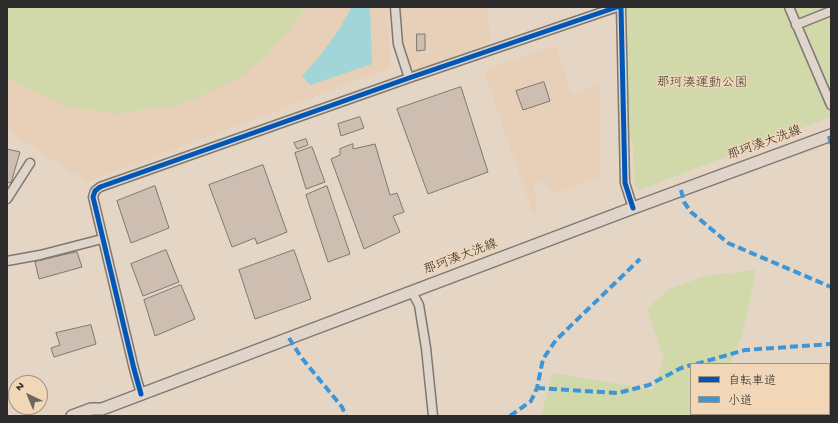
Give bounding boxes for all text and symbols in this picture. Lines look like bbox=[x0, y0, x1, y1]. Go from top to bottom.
park label: 那珂湊運動公園 bbox=[657, 76, 747, 92]
street label: 那珂湊大洗線 bbox=[726, 123, 804, 165]
street label: 那珂湊大洗線 bbox=[422, 237, 500, 279]
legend bbox=[690, 363, 830, 415]
north arrow bbox=[8, 375, 48, 415]
text: 自転車道 bbox=[728, 375, 776, 389]
text: N bbox=[14, 380, 27, 394]
text: 小道 bbox=[728, 395, 752, 409]

